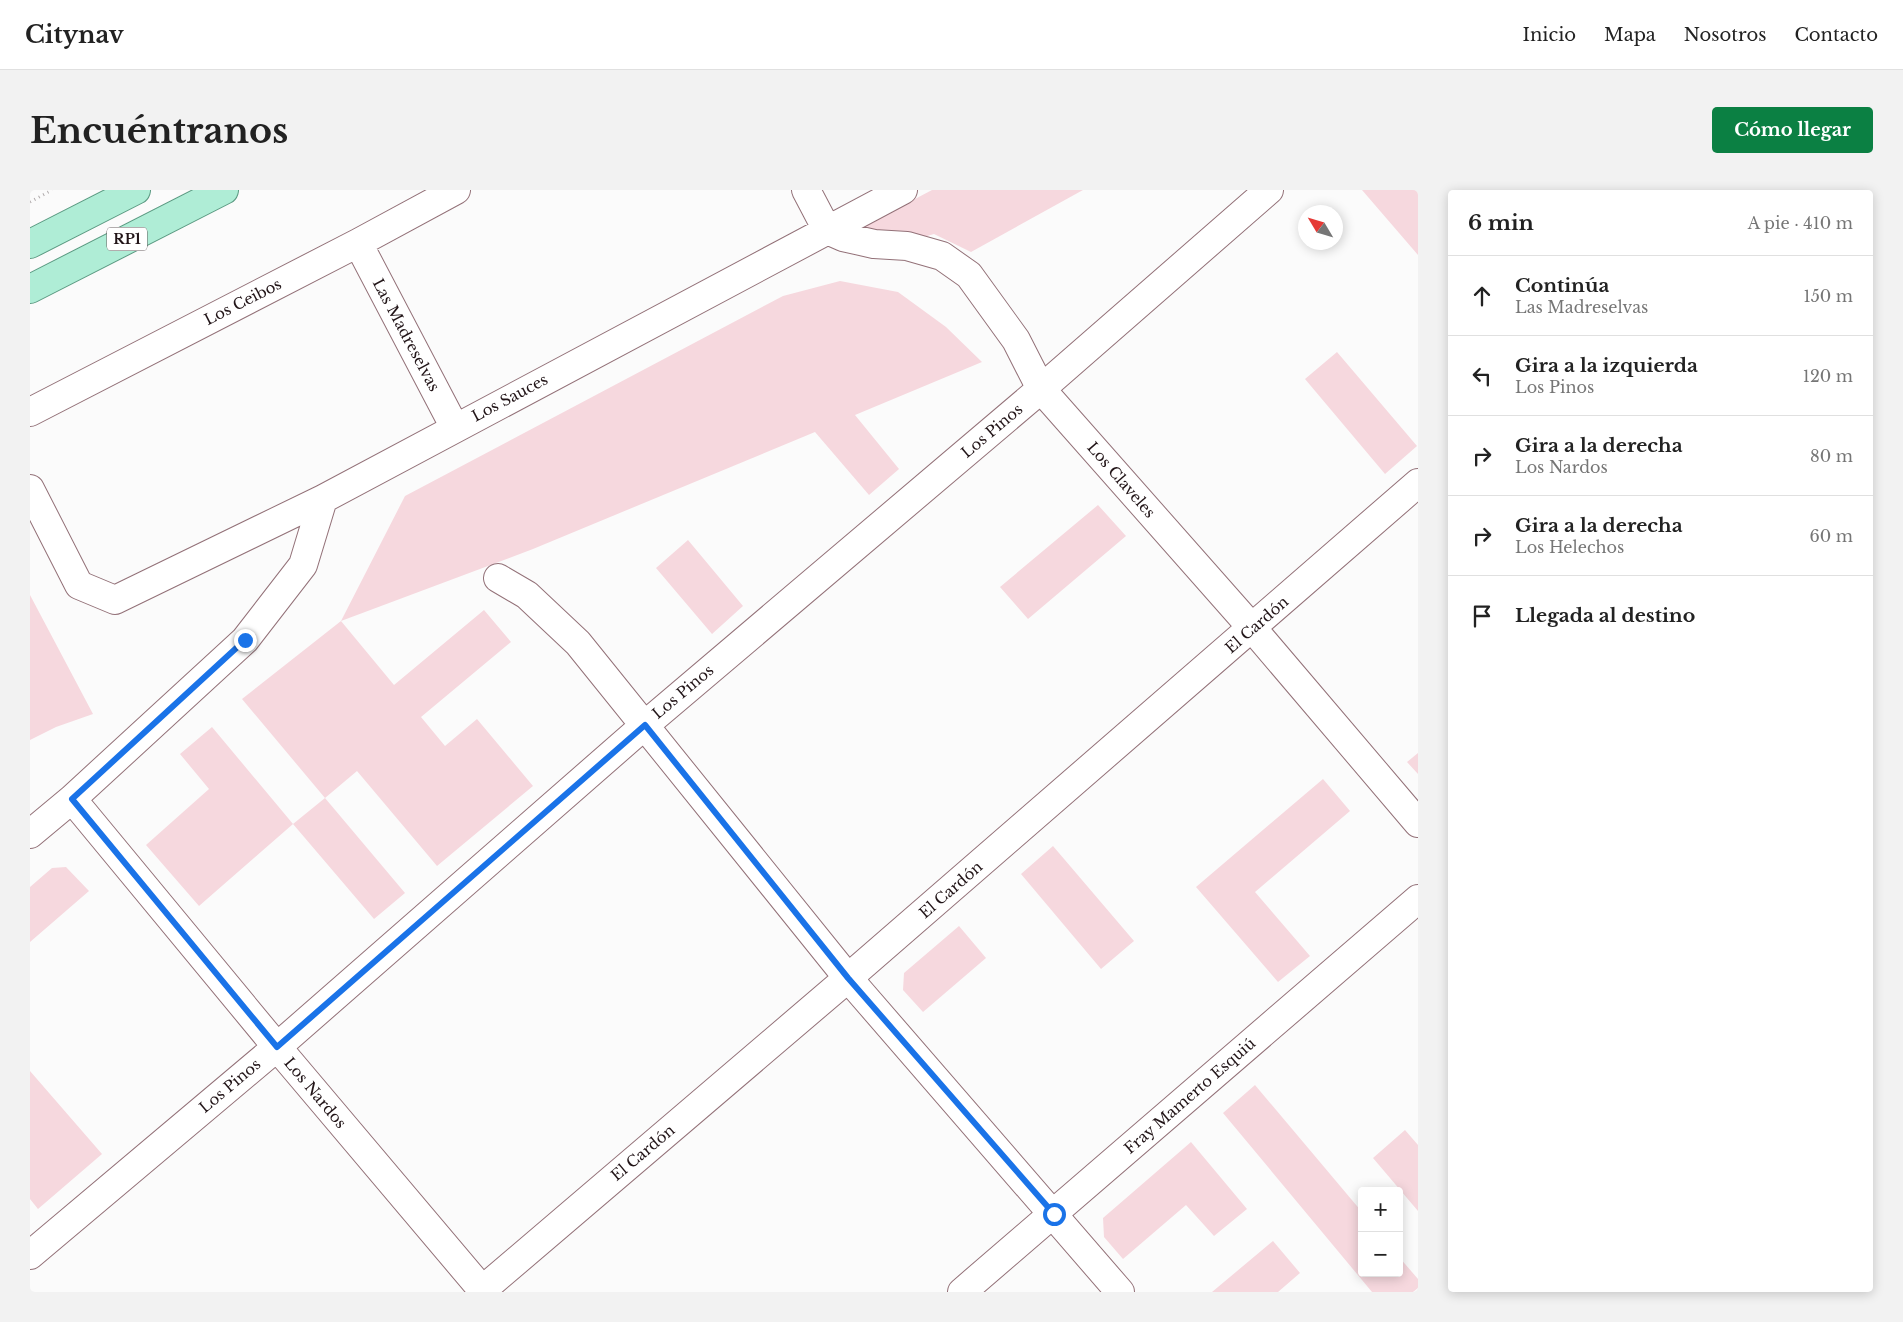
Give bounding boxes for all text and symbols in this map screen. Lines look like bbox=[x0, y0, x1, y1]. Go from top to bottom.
text: Citynav bbox=[25, 20, 124, 49]
text: Inicio bbox=[1522, 24, 1576, 46]
text: Mapa bbox=[1604, 24, 1656, 46]
text: Nosotros bbox=[1684, 24, 1766, 46]
text: Contacto bbox=[1794, 24, 1878, 46]
button: Cómo llegar bbox=[1712, 107, 1873, 153]
text: Encuéntranos bbox=[30, 109, 288, 152]
north arrow bbox=[1298, 205, 1343, 250]
text: 6 min bbox=[1468, 210, 1534, 236]
text: A pie · 410 m bbox=[1748, 213, 1853, 233]
road number: RP1 bbox=[107, 228, 147, 251]
street label: Los Ceibos bbox=[201, 274, 285, 329]
text: Continúa bbox=[1515, 274, 1609, 297]
street label: Las Madreselvas bbox=[369, 275, 444, 395]
icon: ahead bbox=[1468, 282, 1496, 310]
text: 150 m bbox=[1804, 286, 1853, 306]
text: Las Madreselvas bbox=[1515, 297, 1648, 317]
text: Gira a la izquierda bbox=[1515, 354, 1698, 377]
icon: left bbox=[1468, 362, 1496, 390]
text: 120 m bbox=[1803, 366, 1853, 386]
street label: Los Sauces bbox=[469, 370, 551, 426]
text: Los Pinos bbox=[1515, 377, 1594, 397]
street label: Los Pinos bbox=[957, 399, 1026, 462]
text: Gira a la derecha bbox=[1515, 434, 1683, 457]
street label: Los Claveles bbox=[1083, 438, 1160, 522]
icon: right bbox=[1468, 442, 1496, 470]
text: 80 m bbox=[1810, 446, 1853, 466]
text: Los Nardos bbox=[1515, 457, 1608, 477]
text: Gira a la derecha bbox=[1515, 514, 1683, 537]
icon: right bbox=[1468, 522, 1496, 550]
text: 60 m bbox=[1810, 526, 1853, 546]
text: Los Helechos bbox=[1515, 537, 1624, 557]
street label: El Cardón bbox=[1221, 592, 1292, 657]
icon: arrive bbox=[1468, 602, 1496, 630]
text: Llegada al destino bbox=[1515, 604, 1695, 627]
route end bbox=[234, 629, 257, 652]
street label: Los Pinos bbox=[648, 660, 717, 723]
street label: El Cardón bbox=[915, 857, 986, 922]
street label: Fray Mamerto Esquiú bbox=[1120, 1034, 1259, 1158]
street label: Los Nardos bbox=[280, 1053, 351, 1132]
street label: Los Pinos bbox=[195, 1054, 264, 1117]
street label: El Cardón bbox=[607, 1120, 679, 1185]
map controls bbox=[1358, 1187, 1403, 1277]
button: + bbox=[1358, 1187, 1403, 1232]
route start bbox=[1043, 1203, 1066, 1226]
button: − bbox=[1358, 1232, 1403, 1277]

